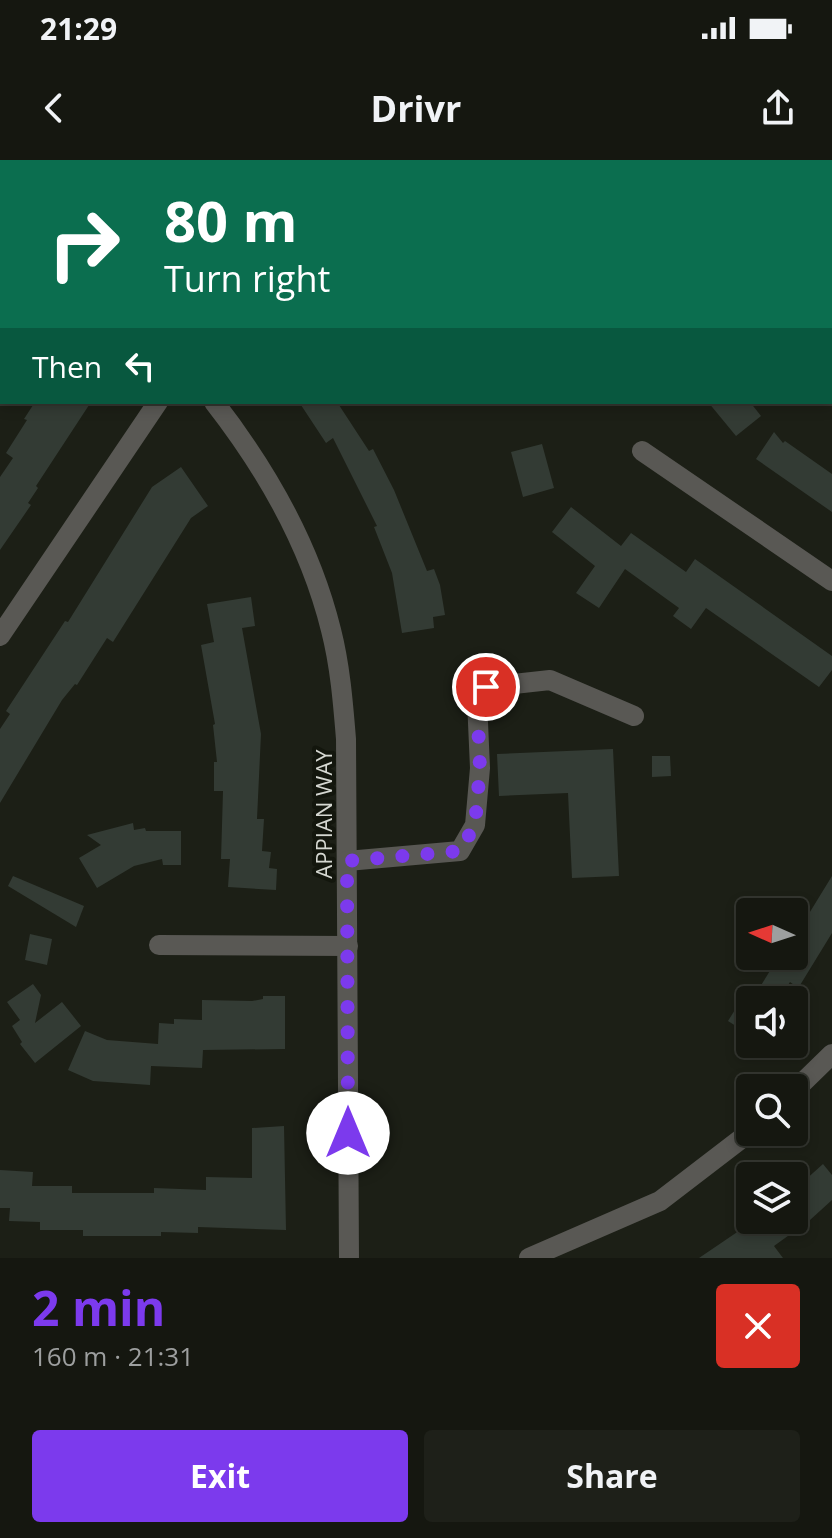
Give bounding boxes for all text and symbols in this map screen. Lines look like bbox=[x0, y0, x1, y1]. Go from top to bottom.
text: 21:29 bbox=[40, 8, 117, 49]
text: Drivr bbox=[371, 84, 461, 133]
icon: back bbox=[32, 86, 76, 130]
icon: share bbox=[756, 86, 800, 130]
text: 80 m bbox=[164, 182, 298, 258]
icon: right bbox=[32, 192, 136, 296]
text: Turn right bbox=[164, 254, 330, 303]
icon: left bbox=[118, 344, 162, 388]
text: Then bbox=[32, 346, 102, 387]
pin bbox=[452, 653, 520, 721]
icon: arrive bbox=[464, 665, 508, 709]
street label: APPIAN WAY bbox=[308, 749, 338, 879]
north arrow bbox=[736, 898, 808, 970]
map controls bbox=[736, 898, 808, 1234]
button: sound bbox=[736, 986, 808, 1058]
button: search bbox=[736, 1074, 808, 1146]
position arrow bbox=[306, 1091, 390, 1175]
button: layers bbox=[736, 1162, 808, 1234]
text: 2 min bbox=[32, 1275, 165, 1340]
button: close bbox=[716, 1284, 800, 1368]
text: 160 m · 21:31 bbox=[32, 1338, 194, 1374]
button: Exit bbox=[32, 1430, 408, 1522]
button: Share bbox=[424, 1430, 800, 1522]

